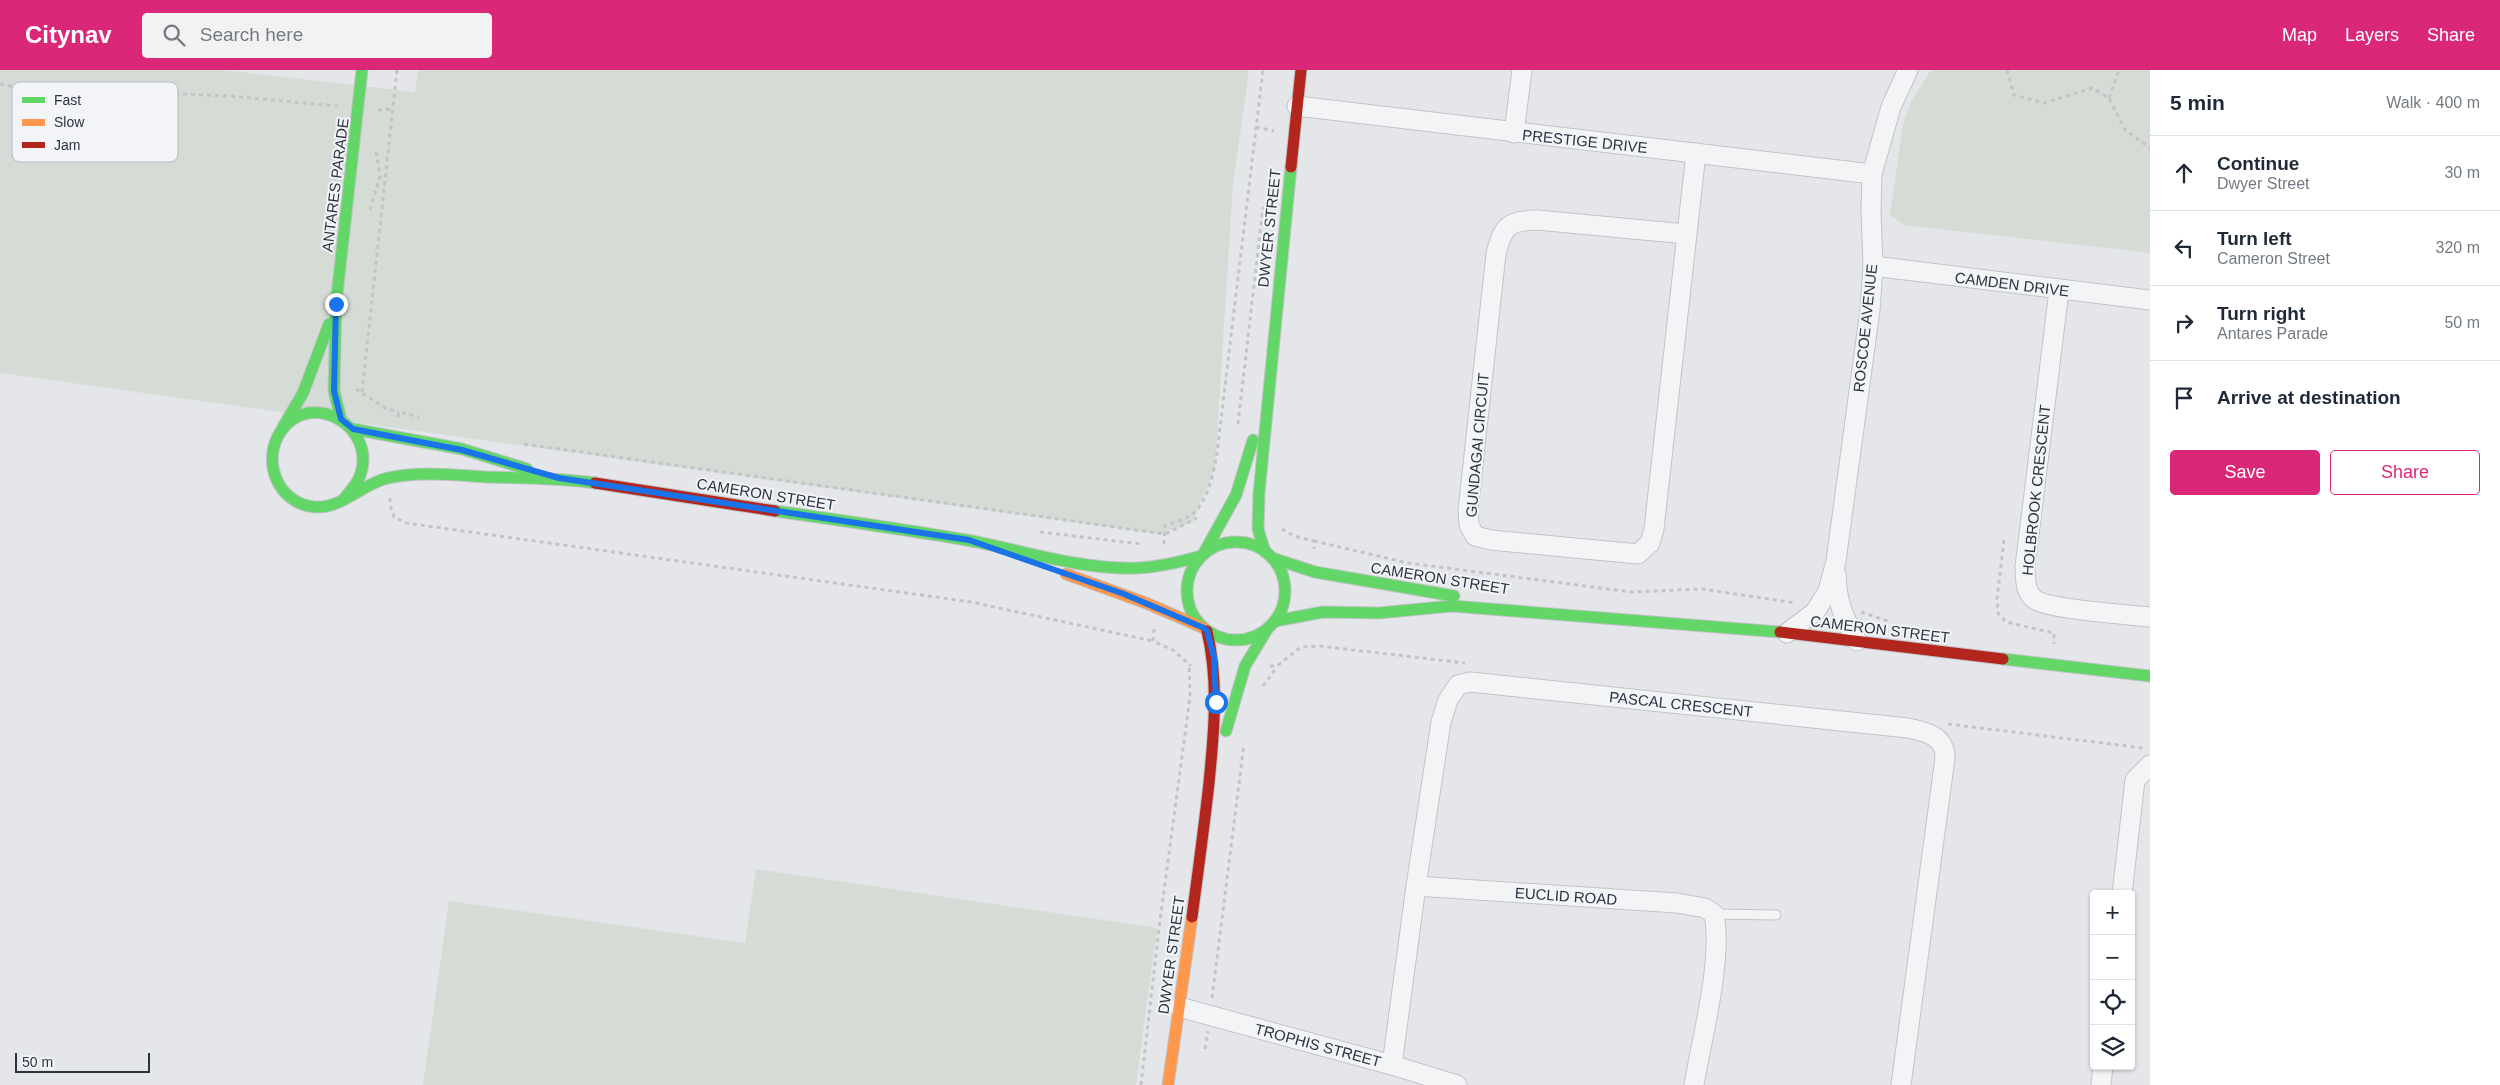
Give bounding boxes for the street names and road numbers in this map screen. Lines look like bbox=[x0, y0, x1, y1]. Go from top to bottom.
street label: ANTARES PARADE bbox=[318, 117, 352, 253]
street label: PRESTIGE DRIVE bbox=[1522, 126, 1648, 156]
street label: DWYER STREET bbox=[1254, 168, 1284, 288]
street label: ROSCOE AVENUE bbox=[1850, 263, 1880, 393]
street label: CAMDEN DRIVE bbox=[1954, 269, 2070, 299]
street label: GUNDAGAI CIRCUIT bbox=[1462, 372, 1492, 518]
street label: HOLBROOK CRESCENT bbox=[2019, 404, 2053, 576]
street label: CAMERON STREET bbox=[696, 475, 836, 513]
street label: CAMERON STREET bbox=[1370, 559, 1510, 597]
street label: CAMERON STREET bbox=[1809, 612, 1951, 646]
street label: PASCAL CRESCENT bbox=[1608, 688, 1754, 720]
street label: EUCLID ROAD bbox=[1514, 884, 1618, 908]
street label: DWYER STREET bbox=[1154, 895, 1188, 1015]
street label: TROPHIS STREET bbox=[1253, 1020, 1383, 1070]

